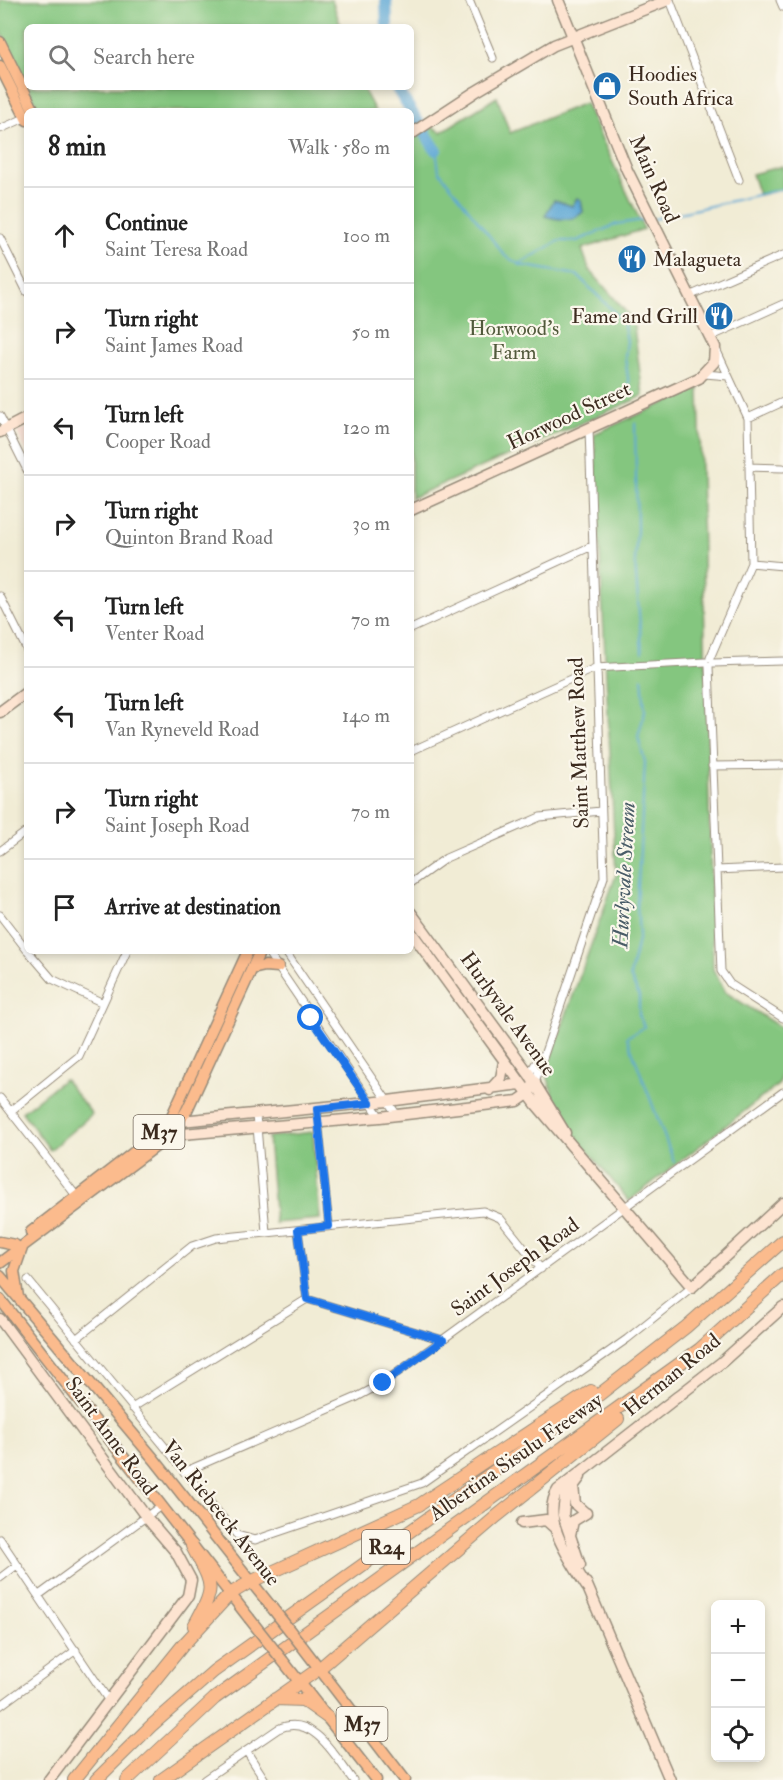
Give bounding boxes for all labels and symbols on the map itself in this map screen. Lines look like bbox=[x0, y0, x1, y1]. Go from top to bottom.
place label: Hoodies South Africa bbox=[628, 61, 734, 112]
shop icon: Hoodies South Africa bbox=[591, 70, 623, 102]
street label: Main Road bbox=[623, 131, 686, 228]
restaurant icon: Malagueta bbox=[616, 243, 648, 275]
place label: Malagueta bbox=[653, 246, 742, 273]
restaurant icon: Fame and Grill bbox=[703, 300, 735, 332]
place label: Fame and Grill bbox=[571, 303, 699, 330]
park label: Horwood's Farm bbox=[469, 315, 559, 366]
street label: Horwood Street bbox=[503, 376, 635, 456]
street label: Saint Matthew Road bbox=[562, 656, 595, 829]
water label: Hurlyvale Stream bbox=[606, 801, 642, 950]
street label: Hurlyvale Avenue bbox=[454, 947, 562, 1082]
route start bbox=[297, 1004, 323, 1030]
road number: M37 bbox=[134, 1115, 184, 1149]
street label: Saint Joseph Road bbox=[446, 1211, 585, 1323]
street label: Herman Road bbox=[618, 1327, 727, 1423]
route end bbox=[369, 1369, 395, 1395]
street label: Saint Anne Road bbox=[59, 1371, 163, 1501]
street label: Albertina Sisulu Freeway bbox=[423, 1386, 609, 1528]
street label: Van Riebeeck Avenue bbox=[156, 1435, 287, 1592]
road number: R24 bbox=[362, 1530, 410, 1564]
road number: M37 bbox=[336, 1707, 388, 1741]

